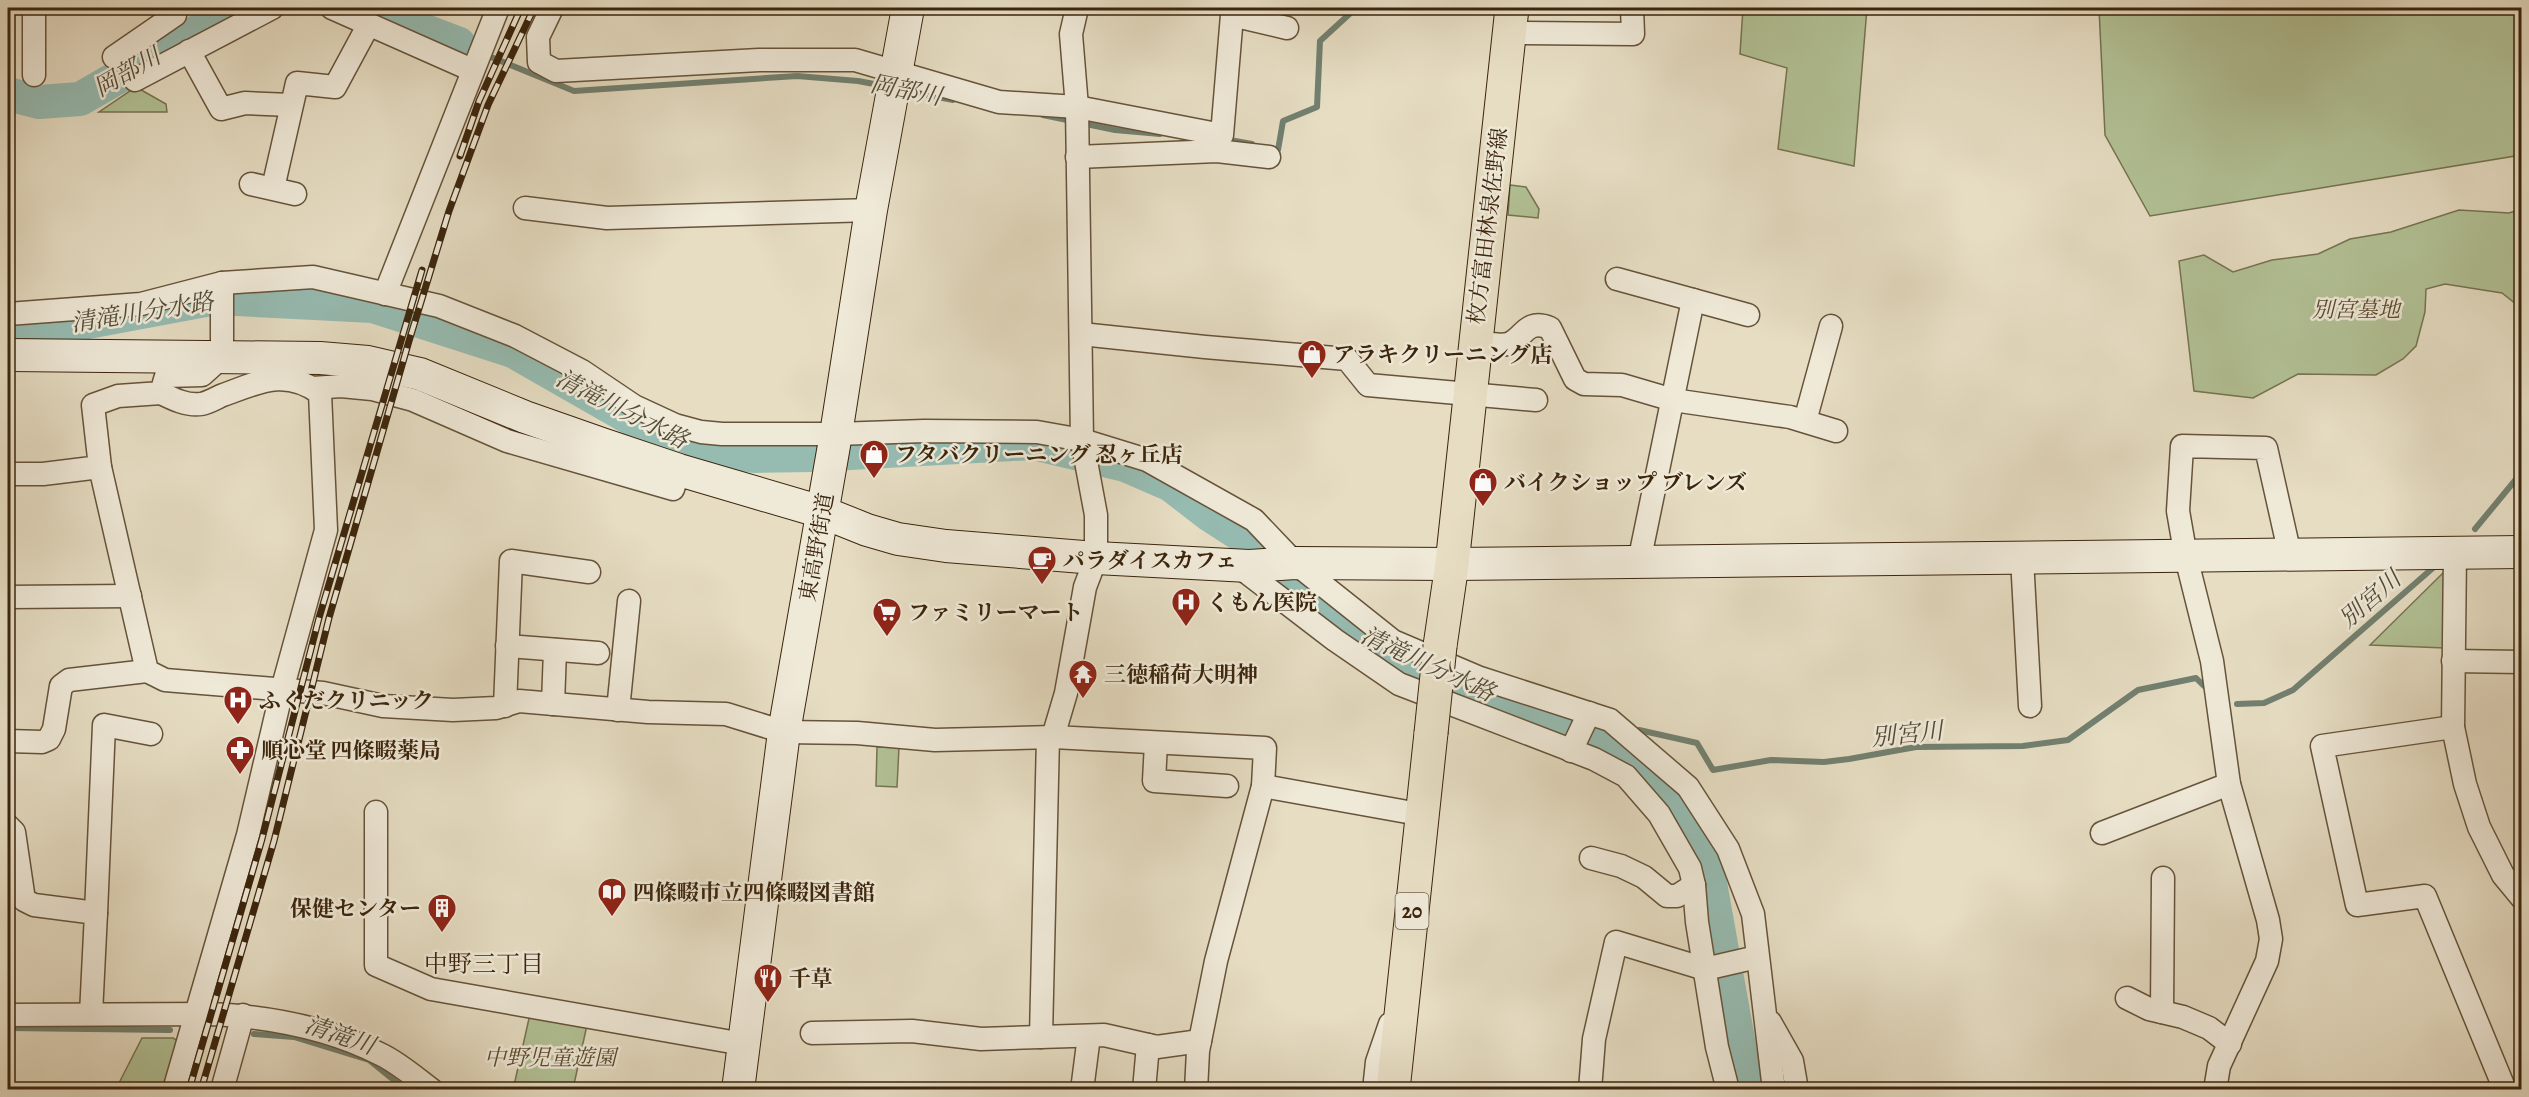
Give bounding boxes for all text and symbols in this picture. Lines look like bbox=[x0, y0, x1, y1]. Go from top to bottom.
water label: 岡部川 bbox=[88, 39, 169, 104]
water label: 岡部川 bbox=[868, 67, 947, 113]
street label: 枚方富田林泉佐野線 bbox=[1461, 126, 1515, 326]
water label: 清滝川分水路 bbox=[68, 285, 218, 339]
park label: 別宮墓地 bbox=[2312, 295, 2402, 325]
shop icon: アラキクリーニング店 bbox=[1296, 338, 1328, 380]
place label: アラキクリーニング店 bbox=[1333, 340, 1553, 370]
water label: 清滝川分水路 bbox=[551, 362, 695, 457]
shop icon: フタバクリーニング 忍ヶ丘店 bbox=[858, 438, 890, 480]
place label: フタバクリーニング 忍ヶ丘店 bbox=[895, 440, 1183, 470]
shop icon: バイクショップ ブレンズ bbox=[1467, 466, 1499, 508]
place label: バイクショップ ブレンズ bbox=[1504, 468, 1747, 498]
street label: 東高野街道 bbox=[793, 490, 841, 604]
cafe icon: パラダイスカフェ bbox=[1026, 544, 1058, 586]
place label: パラダイスカフェ bbox=[1063, 546, 1237, 576]
water label: 別宮川 bbox=[2332, 561, 2410, 635]
hospital icon: くもん医院 bbox=[1170, 586, 1202, 628]
place label: くもん医院 bbox=[1207, 588, 1317, 618]
supermarket icon: ファミリーマート bbox=[871, 596, 903, 638]
place label: ファミリーマート bbox=[908, 598, 1084, 628]
water label: 清滝川分水路 bbox=[1356, 619, 1502, 710]
temple icon: 三徳稲荷大明神 bbox=[1067, 658, 1099, 700]
place label: 三徳稲荷大明神 bbox=[1104, 660, 1258, 690]
hospital icon: ふくだクリニック bbox=[222, 684, 254, 726]
place label: ふくだクリニック bbox=[259, 686, 434, 716]
water label: 別宮川 bbox=[1870, 714, 1947, 754]
pharmacy icon: 順心堂 四條畷薬局 bbox=[224, 734, 256, 776]
place label: 順心堂 四條畷薬局 bbox=[261, 736, 441, 766]
library icon: 四條畷市立四條畷図書館 bbox=[596, 876, 628, 918]
place label: 四條畷市立四條畷図書館 bbox=[633, 878, 875, 908]
building icon: 保健センター bbox=[426, 892, 458, 934]
road number: 20 bbox=[1396, 893, 1428, 929]
place label: 保健センター bbox=[290, 894, 421, 924]
district label: 中野三丁目 bbox=[424, 948, 544, 980]
restaurant icon: 千草 bbox=[752, 962, 784, 1004]
place label: 千草 bbox=[789, 964, 833, 994]
water label: 清滝川 bbox=[301, 1008, 382, 1063]
park label: 中野児童遊園 bbox=[484, 1043, 619, 1073]

